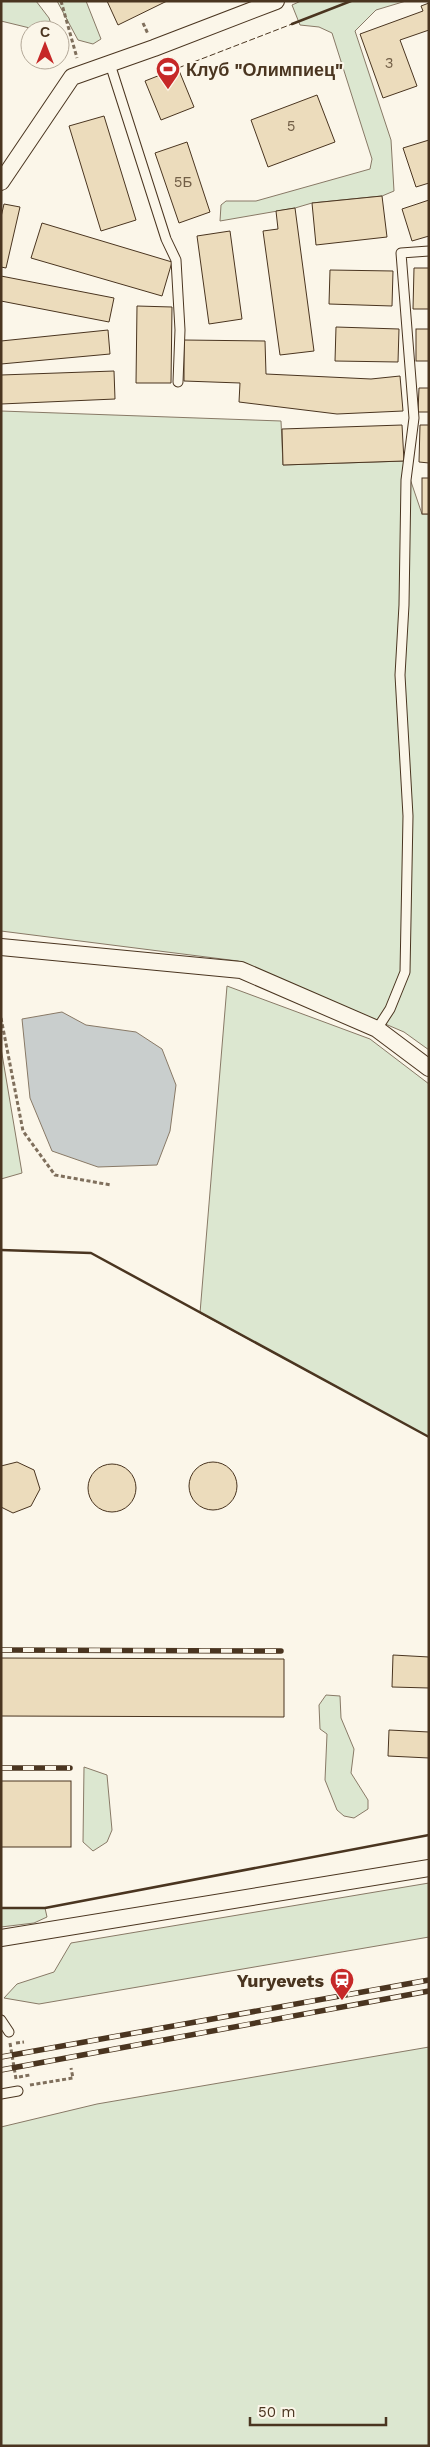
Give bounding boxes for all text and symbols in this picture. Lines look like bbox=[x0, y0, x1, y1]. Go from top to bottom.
north arrow bbox=[20, 20, 70, 70]
text: С bbox=[40, 24, 50, 40]
house number: 3 bbox=[385, 54, 393, 72]
sports icon: Клуб "Олимпиец" bbox=[155, 56, 181, 90]
place label: Клуб "Олимпиец" bbox=[186, 59, 343, 80]
house number: 5 bbox=[287, 117, 295, 135]
house number: 5Б bbox=[174, 173, 192, 191]
station icon: Yuryevets bbox=[329, 1967, 355, 2001]
place label: Yuryevets bbox=[237, 1970, 324, 1991]
scale bar bbox=[250, 2394, 386, 2426]
text: 50 m bbox=[258, 2403, 295, 2421]

